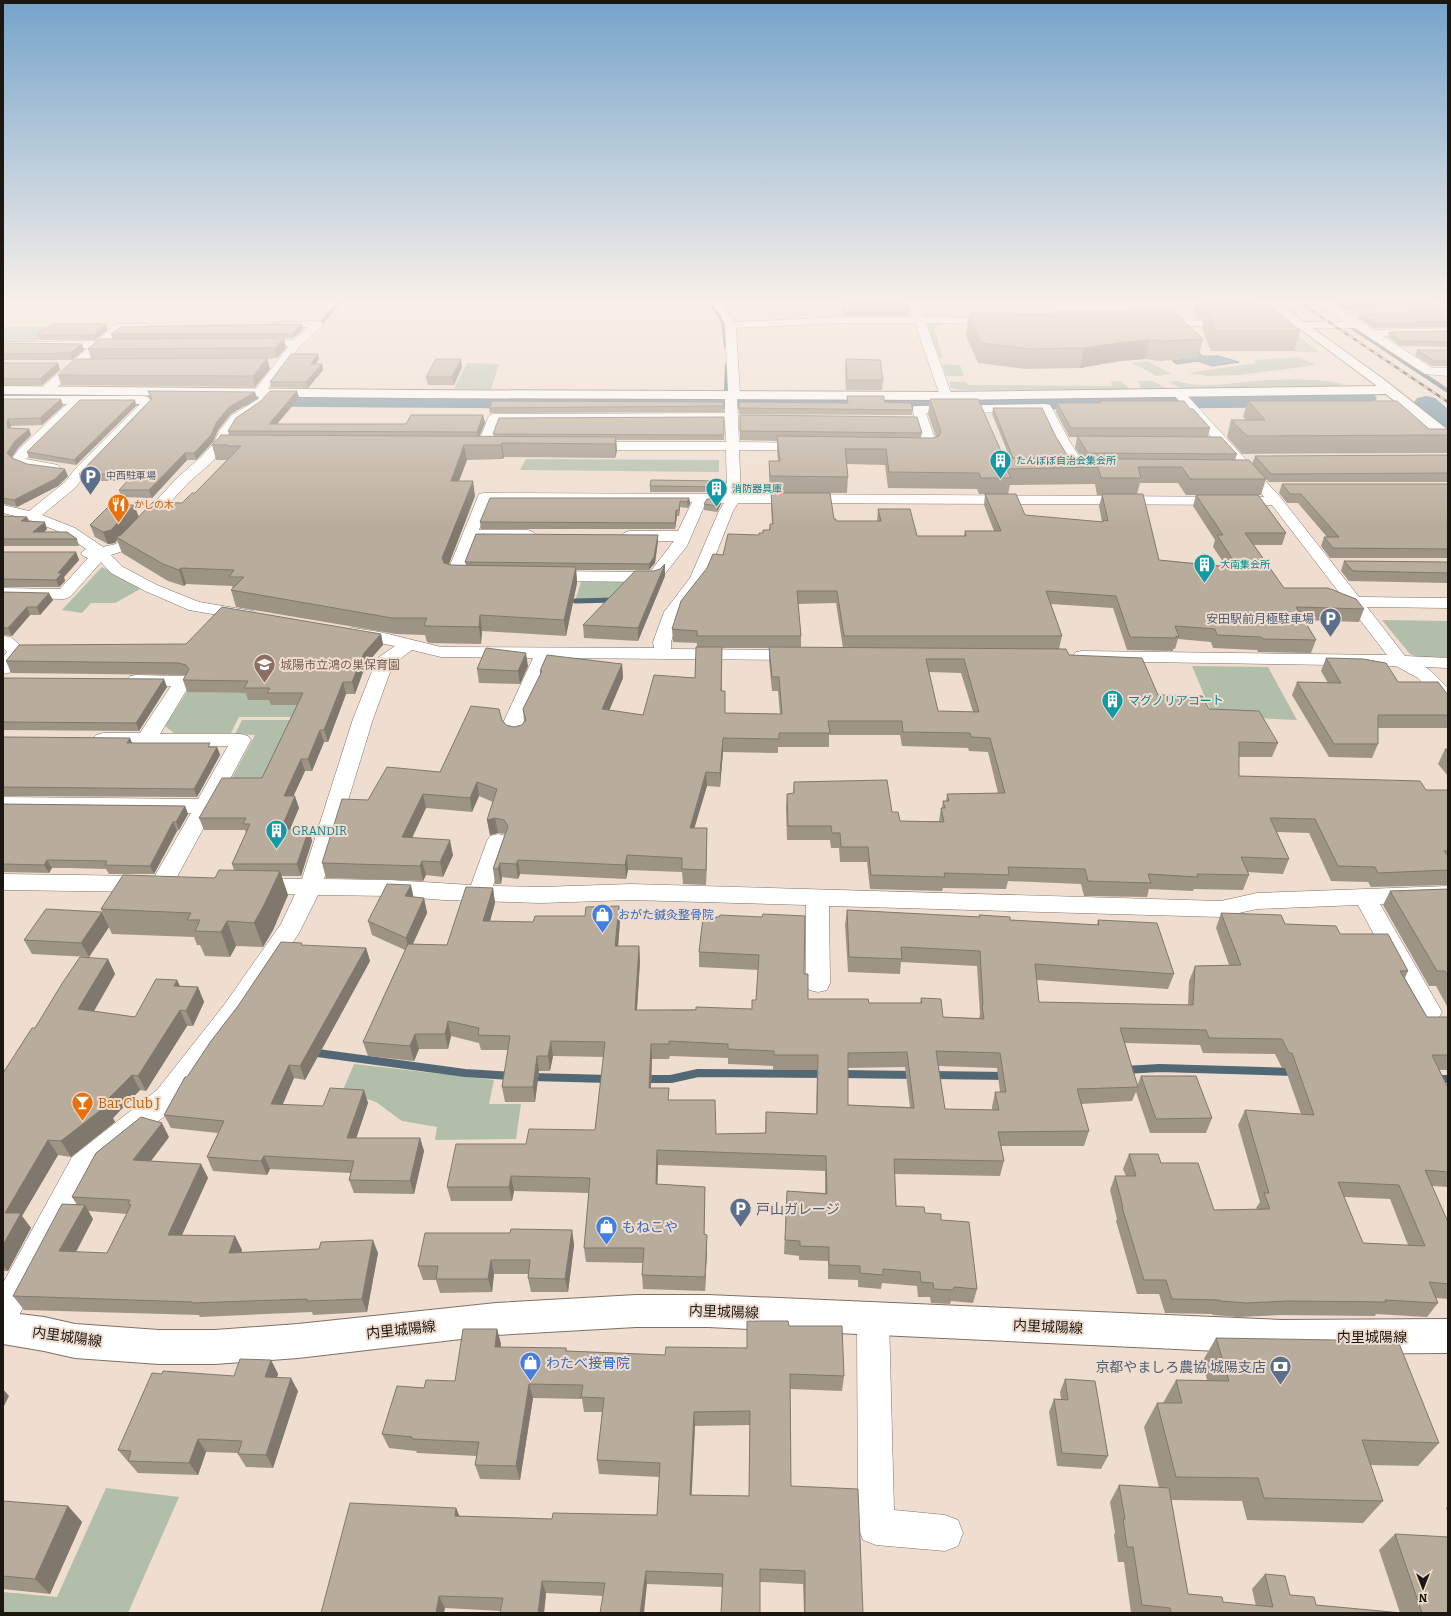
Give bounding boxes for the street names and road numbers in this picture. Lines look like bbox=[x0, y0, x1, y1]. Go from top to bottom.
street label: 内里城陽線 bbox=[689, 1302, 759, 1322]
street label: 内里城陽線 bbox=[1013, 1317, 1083, 1337]
street label: 内里城陽線 bbox=[365, 1318, 437, 1342]
street label: 内里城陽線 bbox=[31, 1324, 103, 1350]
street label: 内里城陽線 bbox=[1337, 1329, 1407, 1346]

